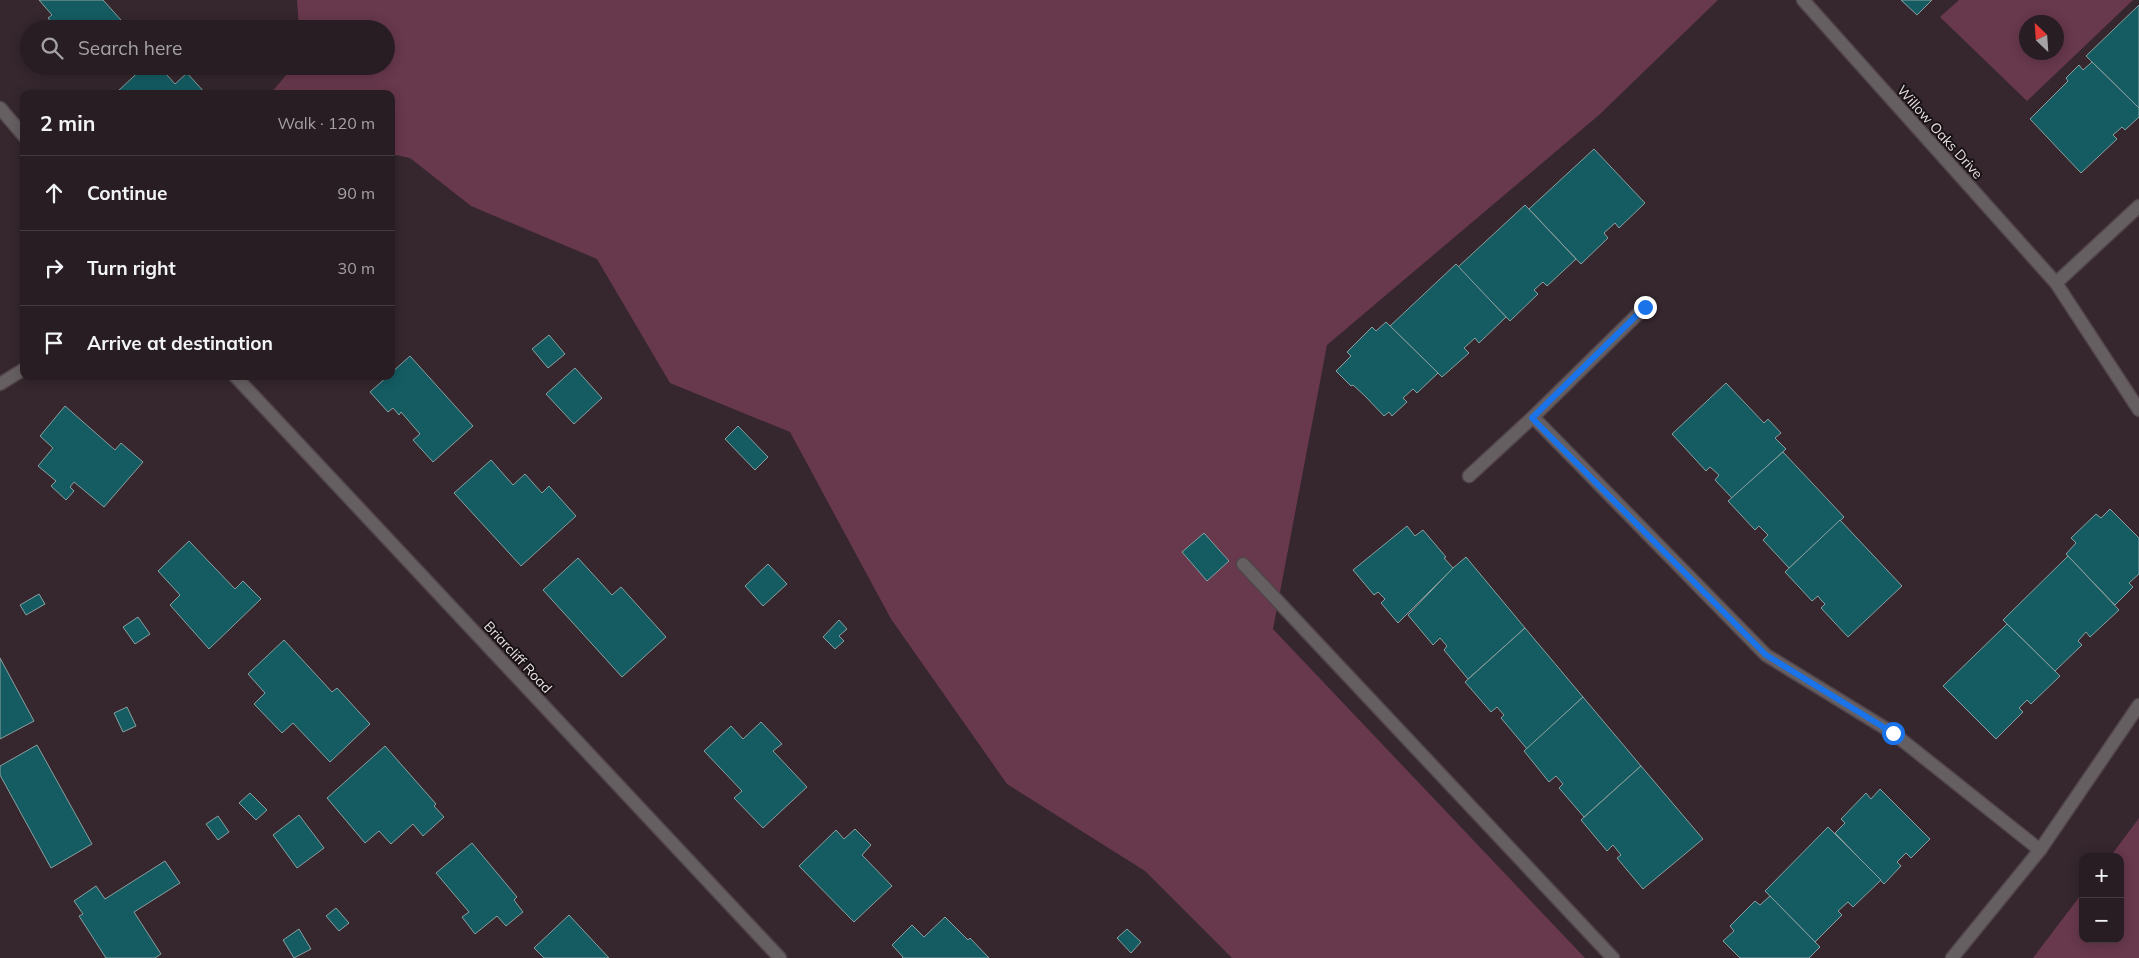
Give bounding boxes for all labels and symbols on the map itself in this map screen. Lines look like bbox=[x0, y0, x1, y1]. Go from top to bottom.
north arrow bbox=[2019, 15, 2064, 60]
street label: Willow Oaks Drive bbox=[1893, 81, 1987, 183]
route end bbox=[1634, 296, 1657, 319]
street label: Briarcliff Road bbox=[480, 617, 556, 697]
route start bbox=[1882, 722, 1905, 745]

